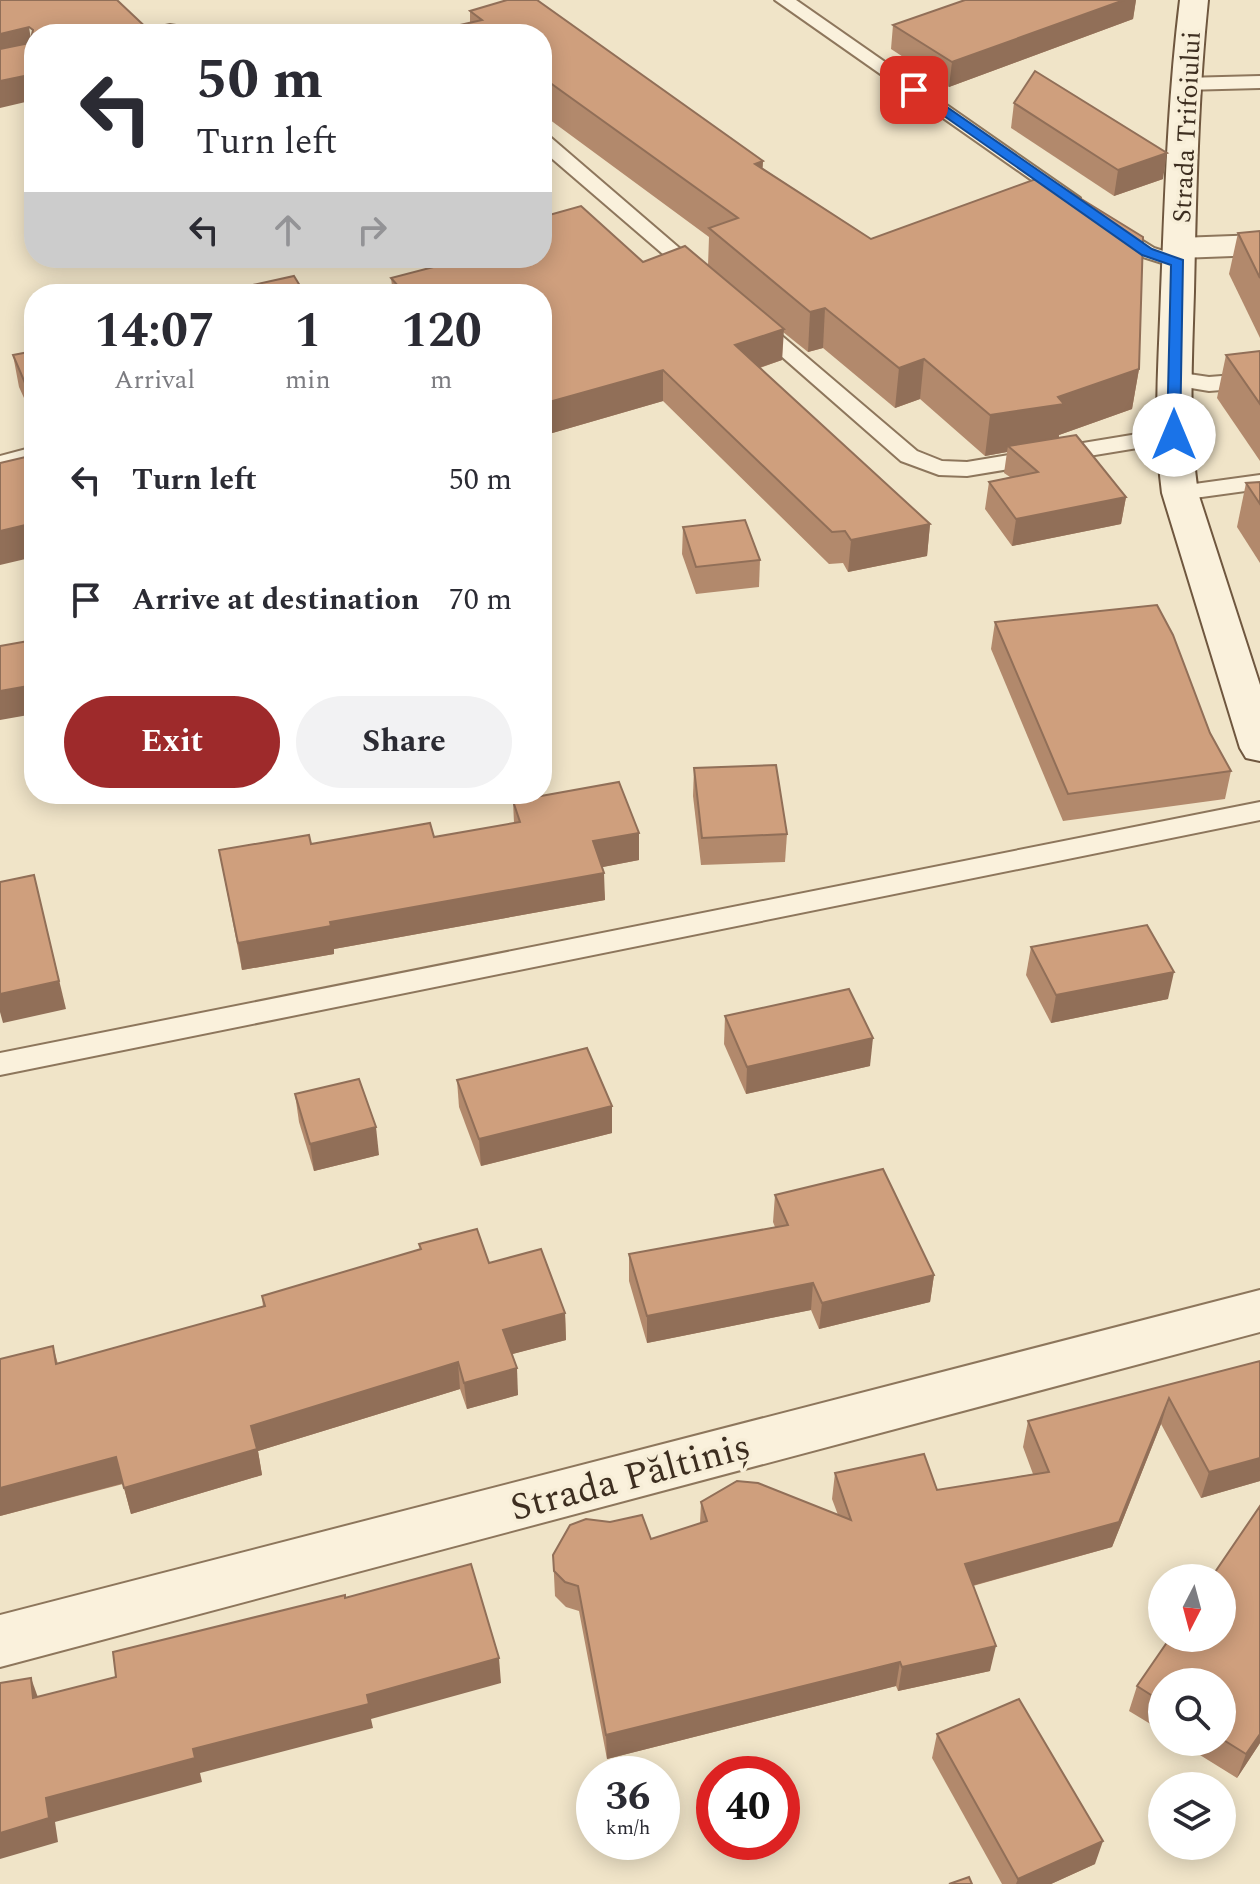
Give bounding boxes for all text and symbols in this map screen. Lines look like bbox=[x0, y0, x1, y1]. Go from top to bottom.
street label: Strada Trifoiului bbox=[1162, 30, 1212, 224]
text: 50 m bbox=[196, 38, 323, 123]
icon: left bbox=[64, 56, 168, 160]
pin bbox=[880, 56, 948, 124]
icon: arrive bbox=[892, 68, 936, 112]
text: Turn left bbox=[196, 115, 337, 170]
icon: left bbox=[182, 208, 226, 252]
icon: ahead bbox=[266, 208, 310, 252]
icon: right bbox=[350, 208, 394, 252]
text: 14:07 bbox=[94, 295, 215, 368]
text: 1 bbox=[294, 295, 321, 368]
text: 120 bbox=[401, 295, 482, 368]
text: Arrival bbox=[114, 360, 195, 400]
text: min bbox=[285, 360, 331, 400]
text: m bbox=[430, 360, 452, 400]
position arrow bbox=[1132, 393, 1216, 477]
text: Turn left bbox=[132, 457, 257, 503]
text: 50 m bbox=[449, 457, 512, 503]
icon: left bbox=[64, 458, 108, 502]
text: Arrive at destination bbox=[132, 577, 419, 623]
text: 70 m bbox=[449, 577, 512, 623]
icon: arrive bbox=[64, 578, 108, 622]
button: Exit bbox=[64, 696, 280, 788]
button: Share bbox=[296, 696, 512, 788]
street label: Strada Păltiniș bbox=[504, 1418, 757, 1538]
north arrow bbox=[1148, 1564, 1236, 1652]
map controls bbox=[1148, 1564, 1236, 1860]
button: search bbox=[1148, 1668, 1236, 1756]
speed limit sign: 40 bbox=[696, 1756, 800, 1860]
text: 36 bbox=[606, 1767, 650, 1828]
button: layers bbox=[1148, 1772, 1236, 1860]
text: km/h bbox=[606, 1813, 651, 1843]

